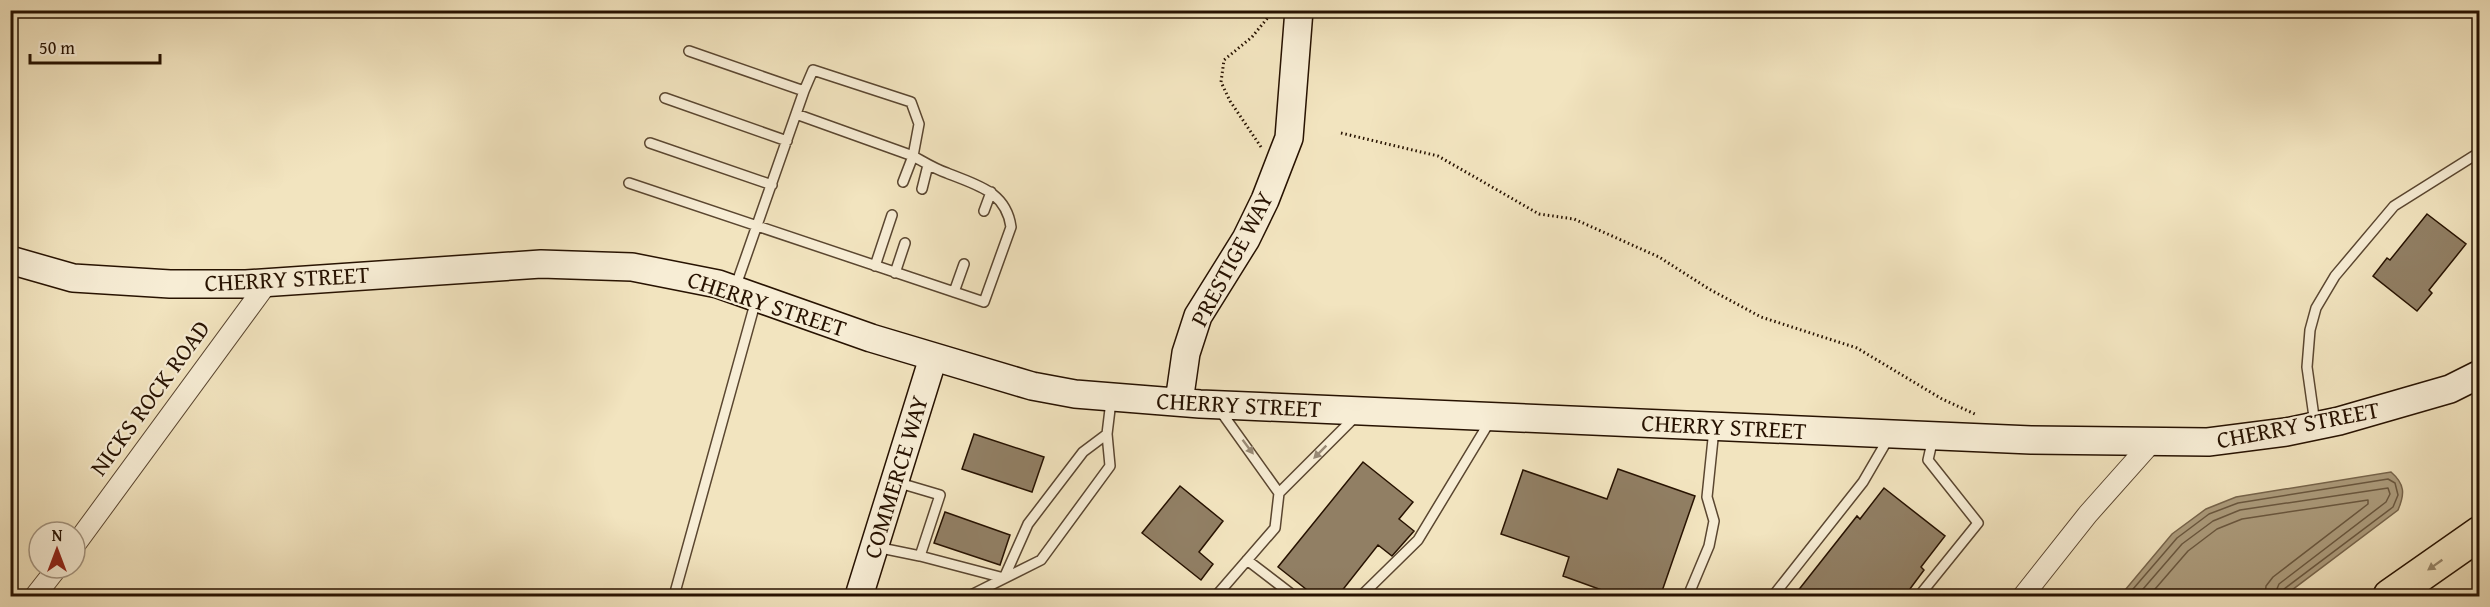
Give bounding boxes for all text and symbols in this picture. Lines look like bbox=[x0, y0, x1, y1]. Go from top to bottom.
scale bar bbox=[30, 27, 160, 65]
text: 50 m bbox=[39, 34, 75, 61]
street label: PRESTIGE WAY bbox=[1181, 185, 1282, 332]
street label: CHERRY STREET bbox=[204, 257, 370, 300]
street label: CHERRY STREET bbox=[683, 261, 851, 346]
street label: NICKS ROCK ROAD bbox=[81, 313, 218, 483]
street label: CHERRY STREET bbox=[1156, 383, 1322, 426]
street label: COMMERCE WAY bbox=[854, 391, 937, 563]
street label: CHERRY STREET bbox=[2213, 392, 2382, 457]
street label: CHERRY STREET bbox=[1641, 405, 1807, 448]
one-way arrow bbox=[1242, 439, 1254, 455]
one-way arrow bbox=[1313, 444, 1327, 458]
north arrow bbox=[27, 520, 87, 580]
text: N bbox=[52, 523, 63, 547]
one-way arrow bbox=[2427, 559, 2443, 571]

